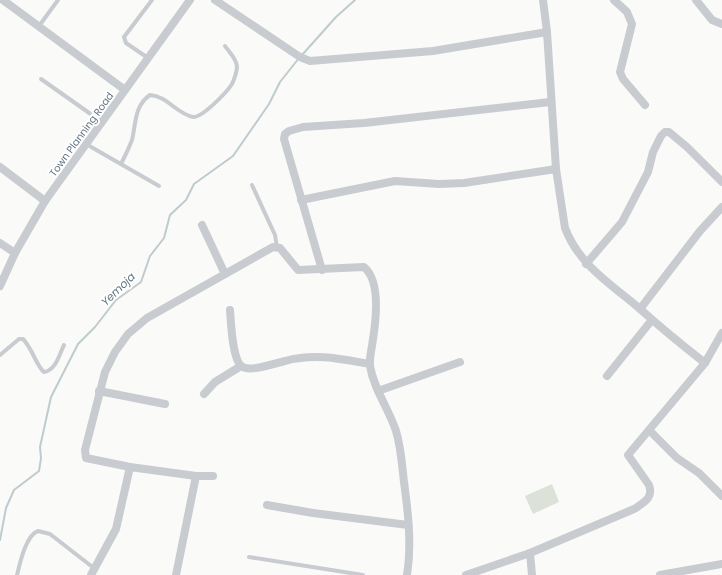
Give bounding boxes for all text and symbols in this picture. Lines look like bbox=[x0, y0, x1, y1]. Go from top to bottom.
street label: Town Planning Road bbox=[46, 89, 117, 180]
water label: Yemoja bbox=[97, 268, 139, 309]

